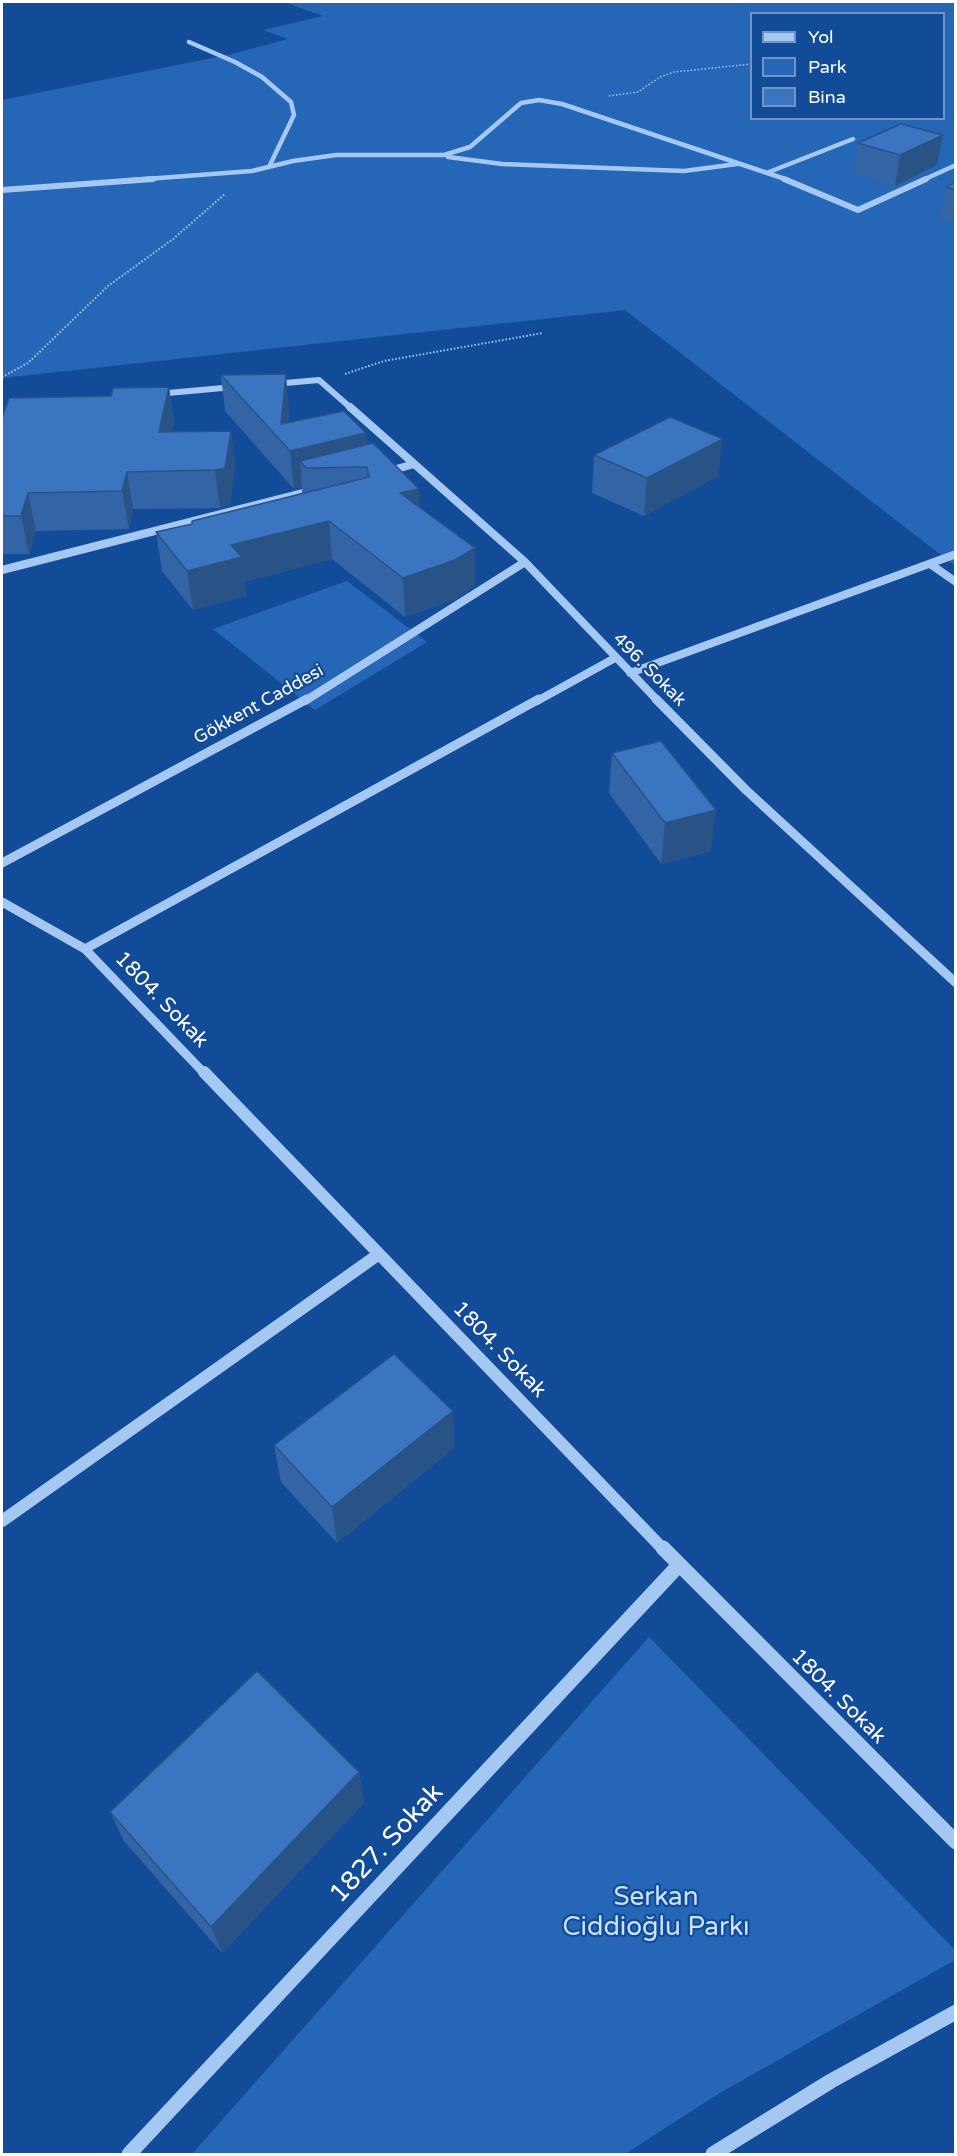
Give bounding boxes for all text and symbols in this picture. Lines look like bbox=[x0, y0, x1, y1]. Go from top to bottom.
legend bbox=[750, 12, 945, 120]
text: Yol bbox=[808, 26, 834, 48]
text: Park bbox=[808, 56, 846, 78]
text: Bina bbox=[808, 86, 846, 108]
street label: 496. Sokak bbox=[608, 629, 690, 711]
street label: Gökkent Caddesi bbox=[190, 660, 328, 750]
street label: 1804. Sokak bbox=[109, 947, 213, 1053]
street label: 1804. Sokak bbox=[447, 1297, 551, 1403]
street label: 1804. Sokak bbox=[785, 1644, 891, 1750]
street label: 1827. Sokak bbox=[324, 1778, 450, 1910]
park label: Serkan Ciddioğlu Parkı bbox=[562, 1882, 750, 1943]

